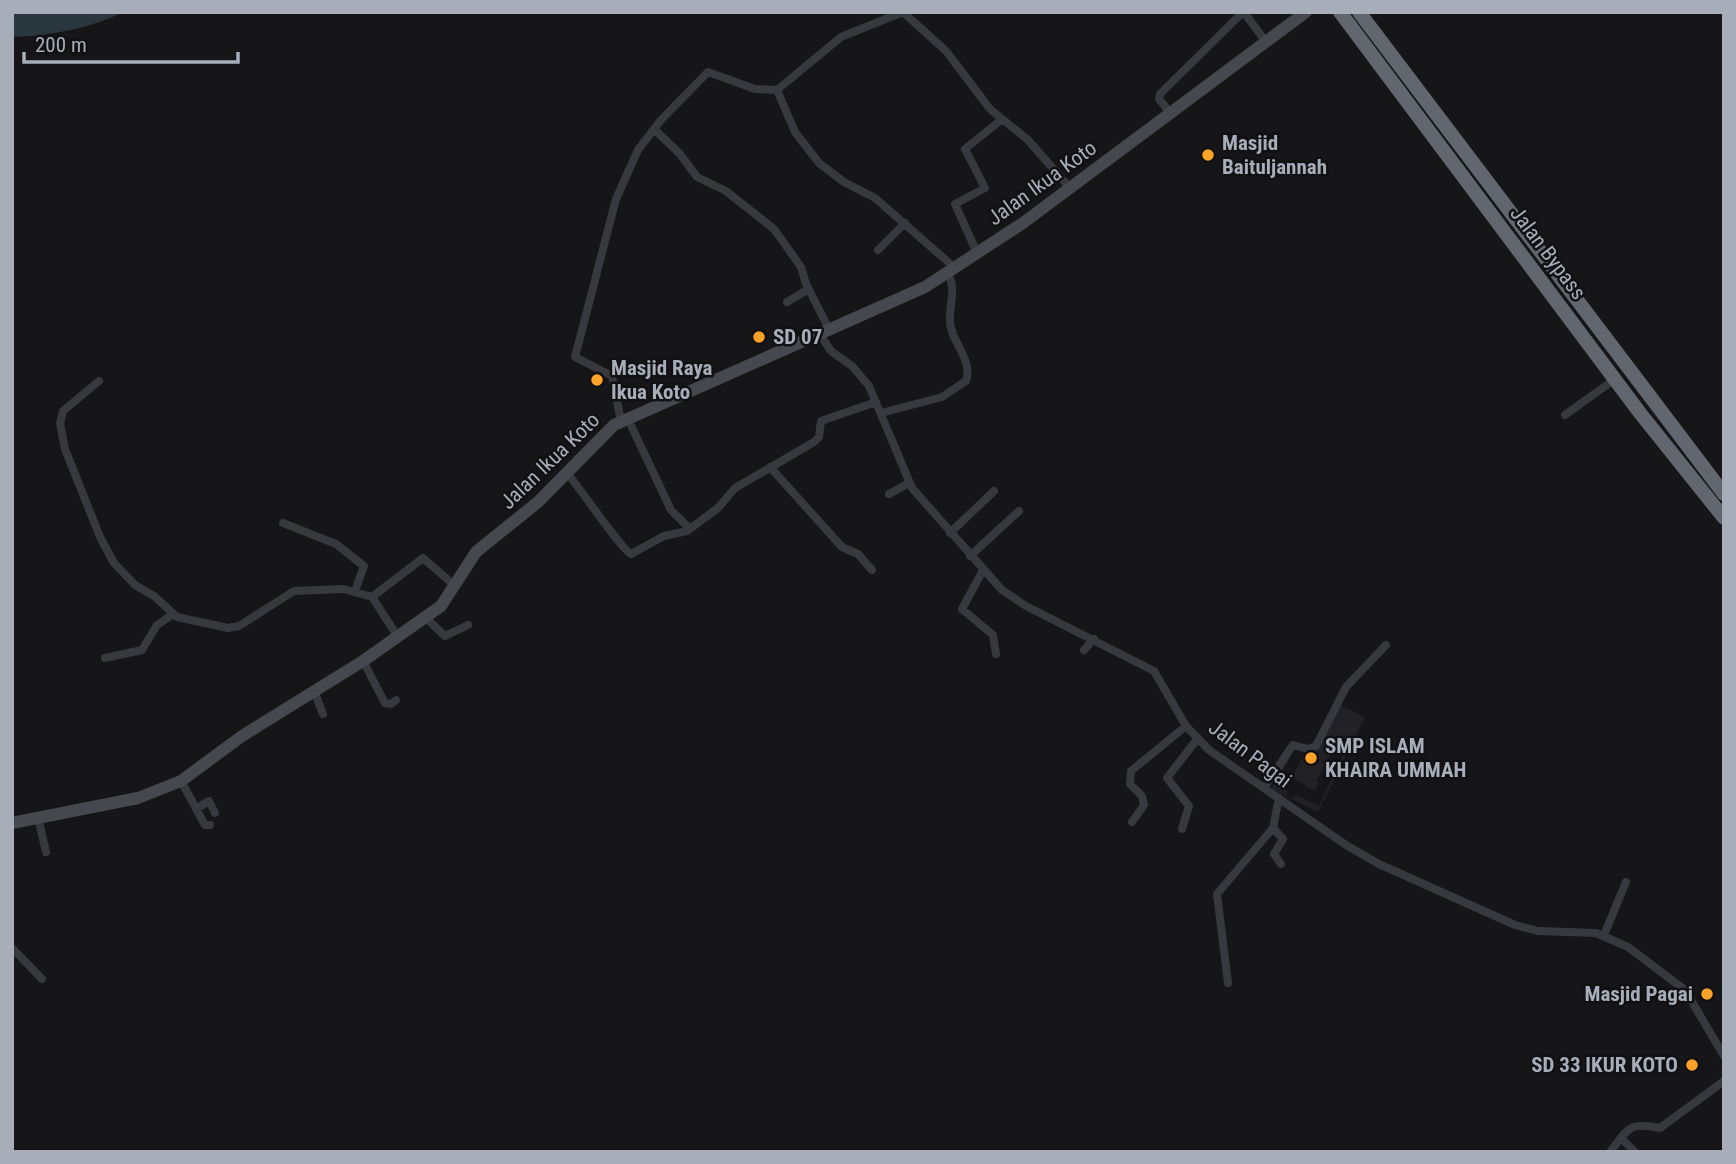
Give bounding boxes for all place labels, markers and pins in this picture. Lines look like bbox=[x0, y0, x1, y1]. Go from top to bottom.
place label: Masjid Baituljannah bbox=[1222, 131, 1327, 179]
marker: Masjid Baituljannah bbox=[1200, 147, 1216, 163]
place label: SD 07 bbox=[773, 325, 822, 349]
marker: SD 07 bbox=[751, 329, 767, 345]
place label: Masjid Raya Ikua Koto bbox=[611, 356, 713, 404]
marker: Masjid Raya Ikua Koto bbox=[589, 372, 605, 388]
place label: SMP ISLAM KHAIRA UMMAH bbox=[1325, 734, 1466, 782]
marker: SMP ISLAM KHAIRA UMMAH bbox=[1303, 750, 1319, 766]
place label: Masjid Pagai bbox=[1584, 982, 1693, 1006]
marker: Masjid Pagai bbox=[1699, 986, 1715, 1002]
place label: SD 33 IKUR KOTO bbox=[1531, 1053, 1678, 1077]
marker: SD 33 IKUR KOTO bbox=[1684, 1057, 1700, 1073]

